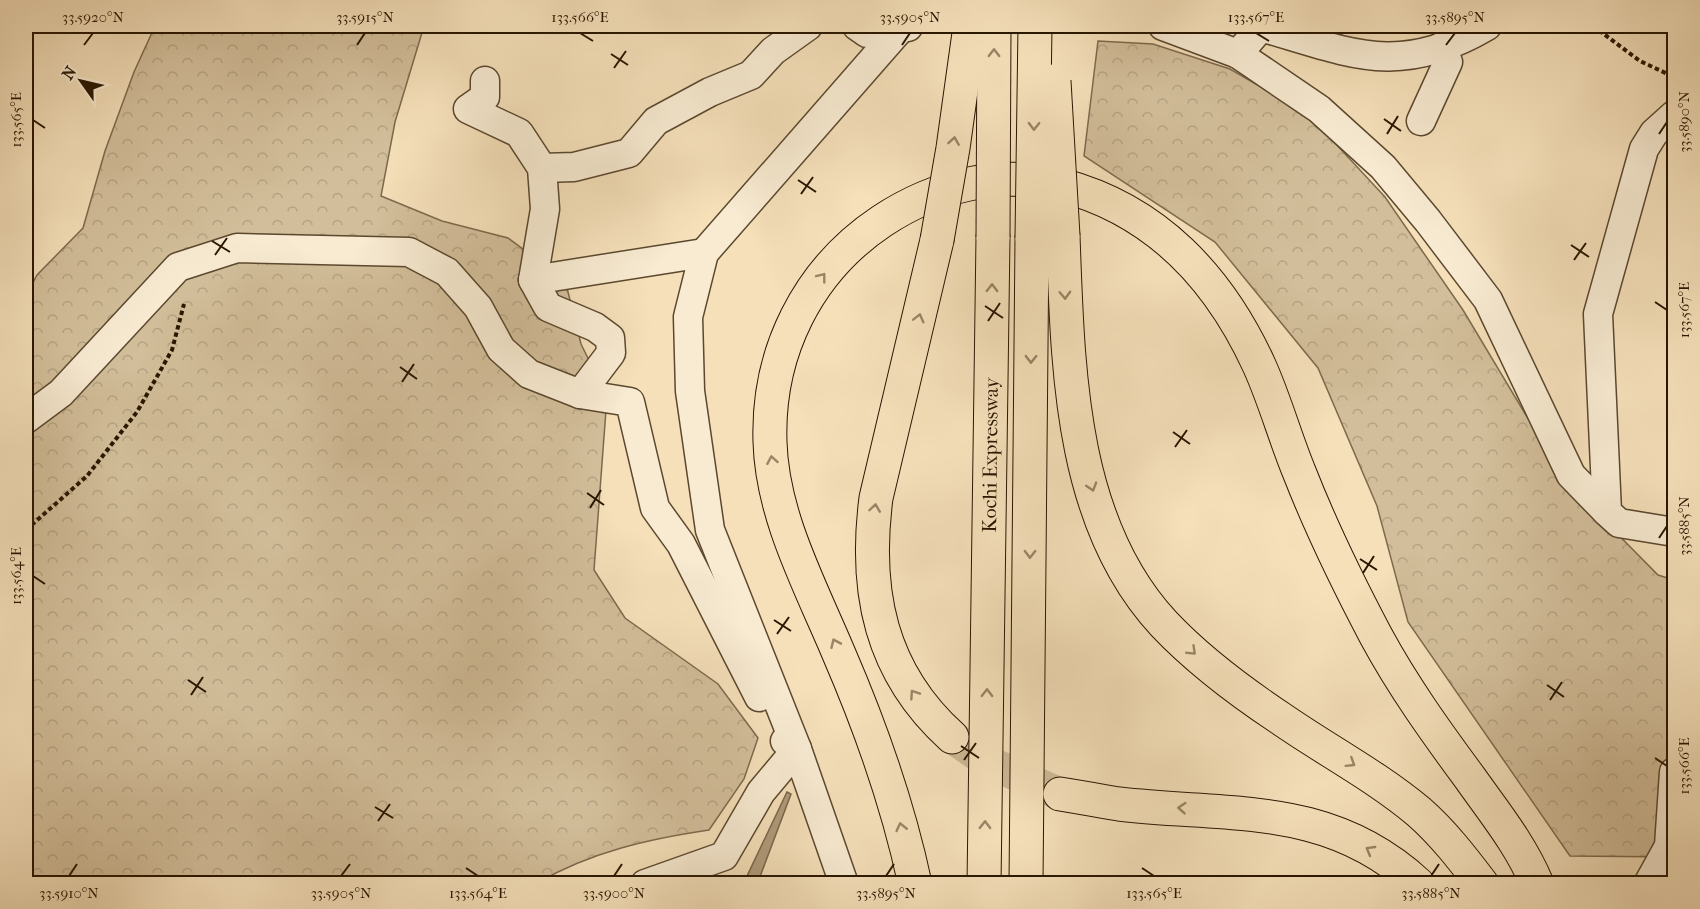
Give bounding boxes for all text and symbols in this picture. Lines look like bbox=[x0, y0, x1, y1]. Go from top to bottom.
text: 33.5920°N bbox=[62, 8, 125, 26]
text: 33.5915°N bbox=[336, 8, 394, 26]
text: 133.566°E bbox=[551, 8, 609, 26]
text: 33.5905°N bbox=[880, 8, 941, 26]
text: 133.567°E bbox=[1228, 8, 1284, 26]
text: 33.5895°N bbox=[1425, 8, 1486, 26]
one-way arrow bbox=[988, 48, 1000, 57]
north arrow bbox=[51, 51, 111, 111]
text: N bbox=[58, 62, 81, 83]
text: 33.5890°N bbox=[1675, 91, 1693, 153]
text: 133.565°E bbox=[7, 92, 25, 148]
one-way arrow bbox=[1027, 121, 1040, 130]
one-way arrow bbox=[948, 136, 960, 145]
one-way arrow bbox=[814, 273, 825, 284]
text: 133.567°E bbox=[1675, 282, 1693, 338]
one-way arrow bbox=[986, 283, 998, 292]
one-way arrow bbox=[1059, 290, 1071, 299]
one-way arrow bbox=[911, 313, 924, 323]
one-way arrow bbox=[1025, 355, 1037, 364]
street label: Kochi Expressway bbox=[978, 376, 1003, 533]
one-way arrow bbox=[766, 455, 779, 465]
one-way arrow bbox=[1085, 481, 1097, 492]
text: 33.5885°N bbox=[1675, 496, 1693, 556]
one-way arrow bbox=[868, 503, 881, 512]
text: 133.564°E bbox=[7, 547, 25, 605]
one-way arrow bbox=[1023, 550, 1036, 559]
one-way arrow bbox=[830, 639, 842, 650]
one-way arrow bbox=[1184, 644, 1195, 655]
one-way arrow bbox=[981, 688, 993, 697]
one-way arrow bbox=[910, 689, 921, 700]
text: 133.566°E bbox=[1675, 737, 1693, 795]
one-way arrow bbox=[1345, 756, 1355, 768]
one-way arrow bbox=[1177, 801, 1186, 814]
one-way arrow bbox=[979, 821, 992, 830]
one-way arrow bbox=[896, 822, 909, 832]
one-way arrow bbox=[1366, 845, 1376, 857]
text: 33.5910°N bbox=[39, 884, 99, 902]
text: 33.5905°N bbox=[311, 884, 372, 902]
text: 133.564°E bbox=[449, 884, 507, 902]
text: 33.5900°N bbox=[583, 884, 646, 902]
text: 33.5895°N bbox=[856, 884, 917, 902]
text: 133.565°E bbox=[1126, 884, 1182, 902]
text: 33.5885°N bbox=[1401, 884, 1461, 902]

